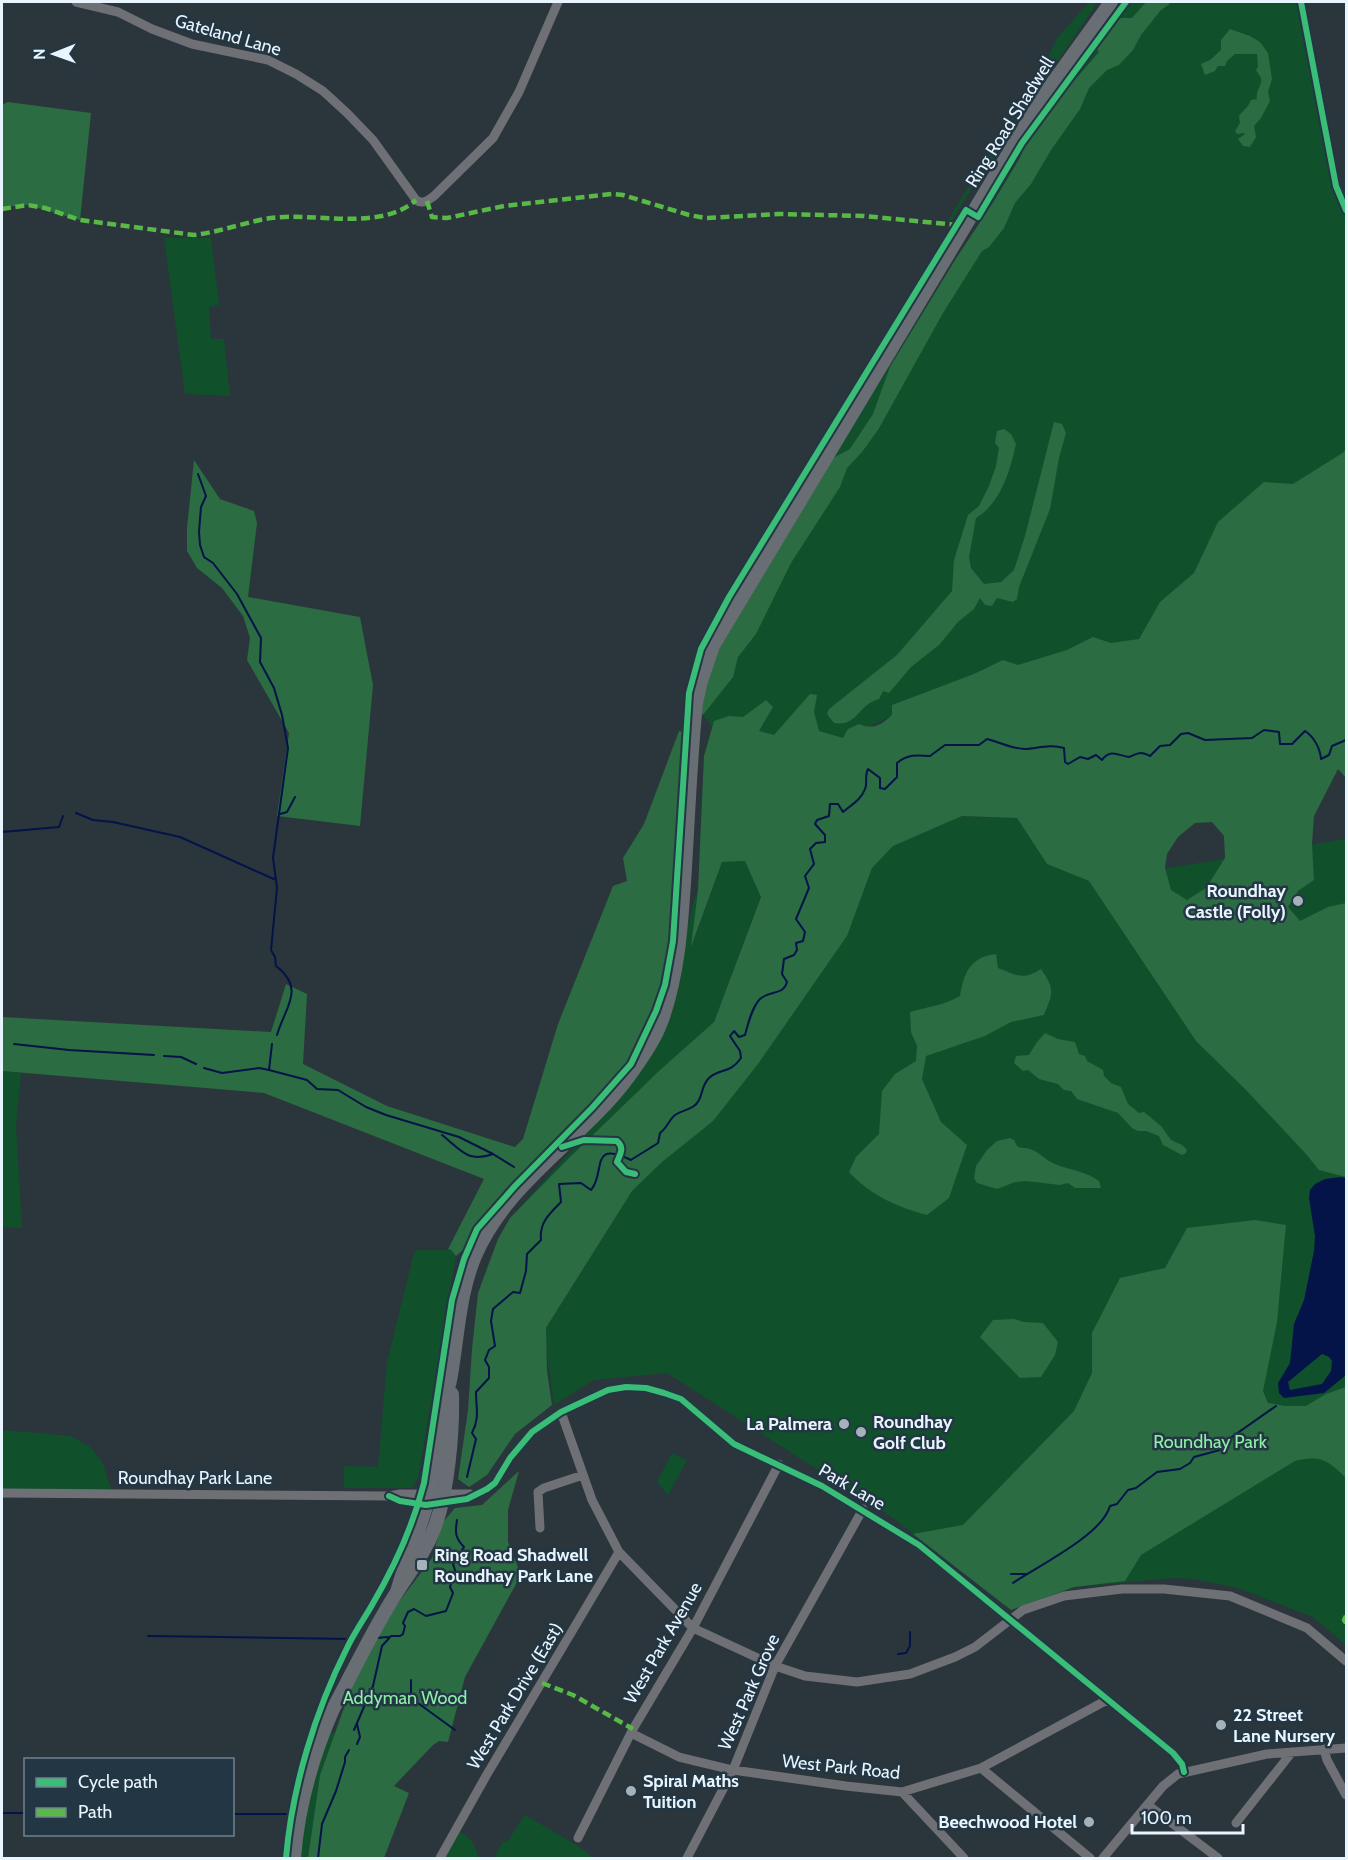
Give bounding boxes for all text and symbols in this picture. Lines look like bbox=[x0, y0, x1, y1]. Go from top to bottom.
street label: Gateland Lane bbox=[172, 9, 284, 61]
north arrow bbox=[24, 24, 84, 84]
text: N bbox=[30, 48, 49, 60]
street label: Ring Road Shadwell bbox=[961, 52, 1060, 192]
place label: Roundhay Castle (Folly) bbox=[1185, 880, 1286, 923]
marker: Roundhay Castle (Folly) bbox=[1291, 894, 1305, 908]
place label: Roundhay Golf Club bbox=[873, 1411, 953, 1454]
place label: La Palmera bbox=[746, 1413, 832, 1435]
marker: La Palmera bbox=[837, 1417, 851, 1431]
marker: Roundhay Golf Club bbox=[854, 1425, 868, 1439]
park label: Roundhay Park bbox=[1153, 1431, 1268, 1453]
street label: Park Lane bbox=[815, 1459, 889, 1515]
street label: Roundhay Park Lane bbox=[118, 1467, 272, 1489]
place label: Ring Road Shadwell Roundhay Park Lane bbox=[434, 1544, 593, 1587]
marker: Ring Road Shadwell Roundhay Park Lane bbox=[415, 1558, 429, 1572]
street label: West Park Avenue bbox=[619, 1578, 707, 1708]
street label: West Park Drive (East) bbox=[463, 1619, 567, 1773]
street label: West Park Grove bbox=[714, 1631, 784, 1753]
park label: Addyman Wood bbox=[343, 1687, 467, 1709]
place label: 22 Street Lane Nursery bbox=[1233, 1704, 1335, 1747]
marker: 22 Street Lane Nursery bbox=[1214, 1718, 1228, 1732]
street label: West Park Road bbox=[781, 1750, 901, 1784]
legend bbox=[24, 1758, 234, 1836]
place label: Spiral Maths Tuition bbox=[643, 1770, 739, 1813]
text: Cycle path bbox=[78, 1771, 158, 1793]
marker: Spiral Maths Tuition bbox=[624, 1784, 638, 1798]
scale bar bbox=[1132, 1797, 1243, 1835]
text: Path bbox=[78, 1801, 112, 1823]
text: 100 m bbox=[1141, 1807, 1192, 1829]
place label: Beechwood Hotel bbox=[938, 1811, 1077, 1833]
marker: Beechwood Hotel bbox=[1082, 1815, 1096, 1829]

